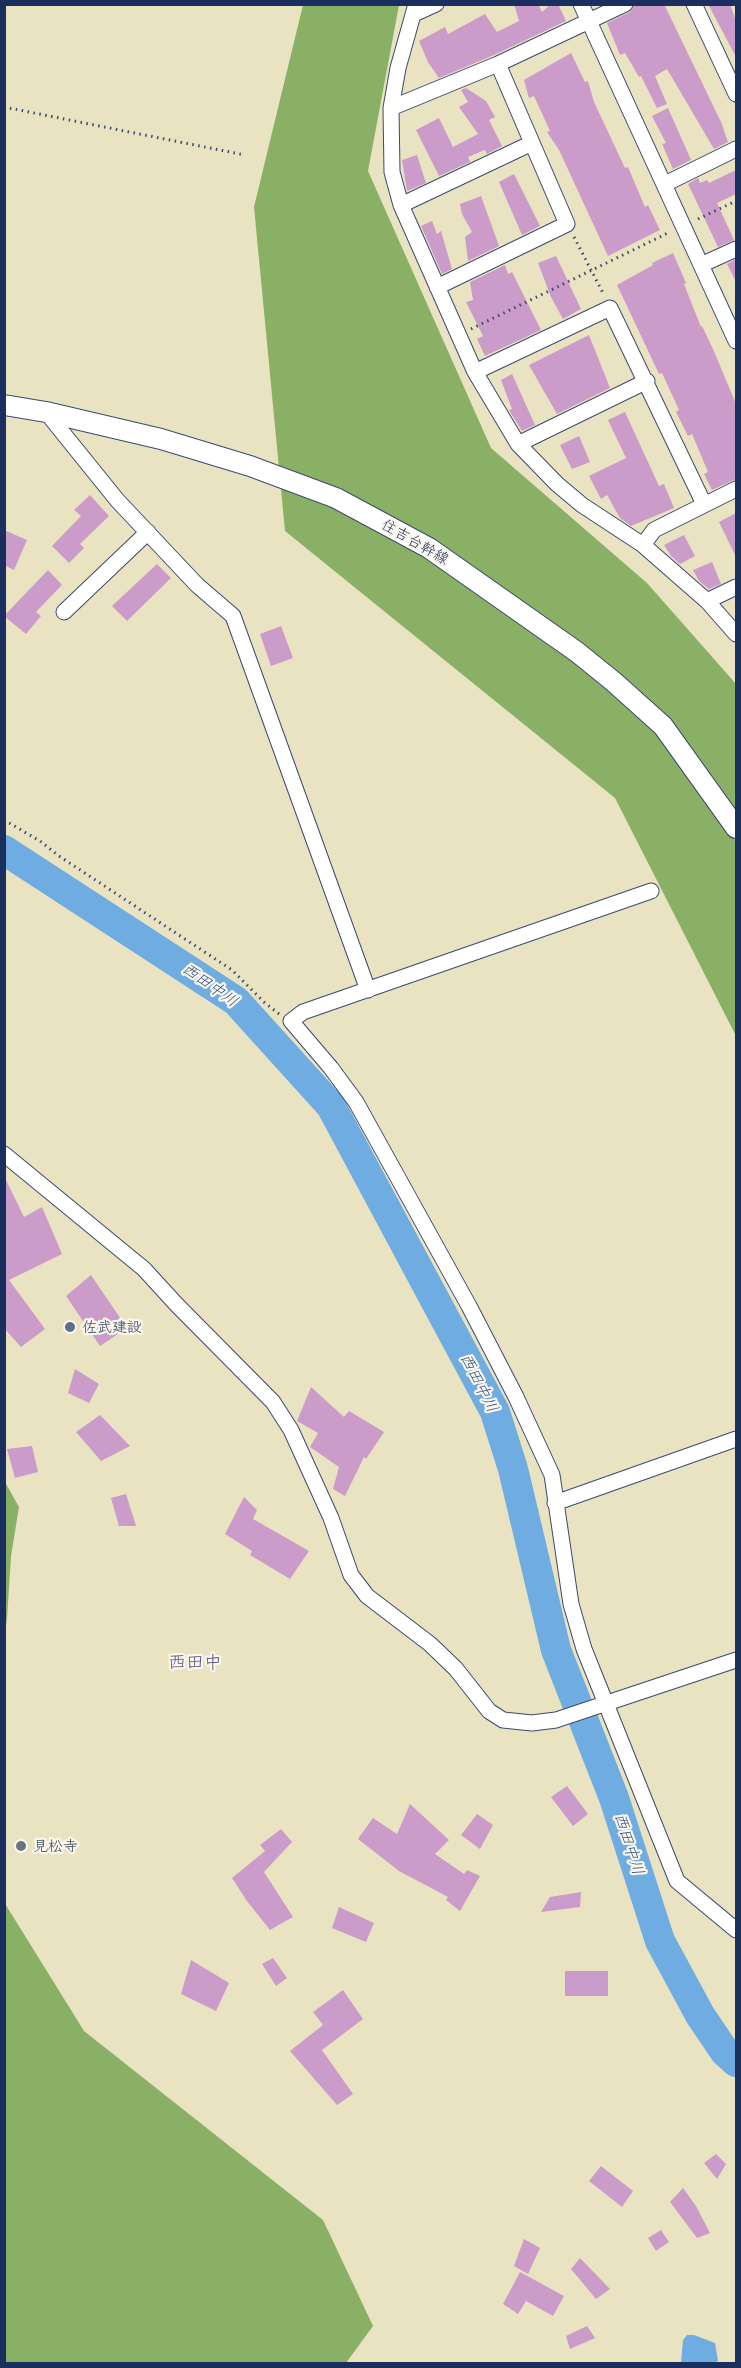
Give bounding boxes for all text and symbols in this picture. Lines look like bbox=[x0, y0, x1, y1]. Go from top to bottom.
street label: 住吉台幹線 bbox=[378, 515, 452, 569]
water label: 西田中川 bbox=[178, 959, 242, 1011]
place label: 佐武建設 bbox=[82, 1318, 142, 1336]
marker: 佐武建設 bbox=[63, 1320, 77, 1334]
water label: 西田中川 bbox=[456, 1350, 502, 1416]
district label: 西田中 bbox=[168, 1651, 222, 1673]
water label: 西田中川 bbox=[610, 1811, 648, 1877]
place label: 見松寺 bbox=[33, 1837, 78, 1855]
marker: 見松寺 bbox=[14, 1839, 28, 1853]

